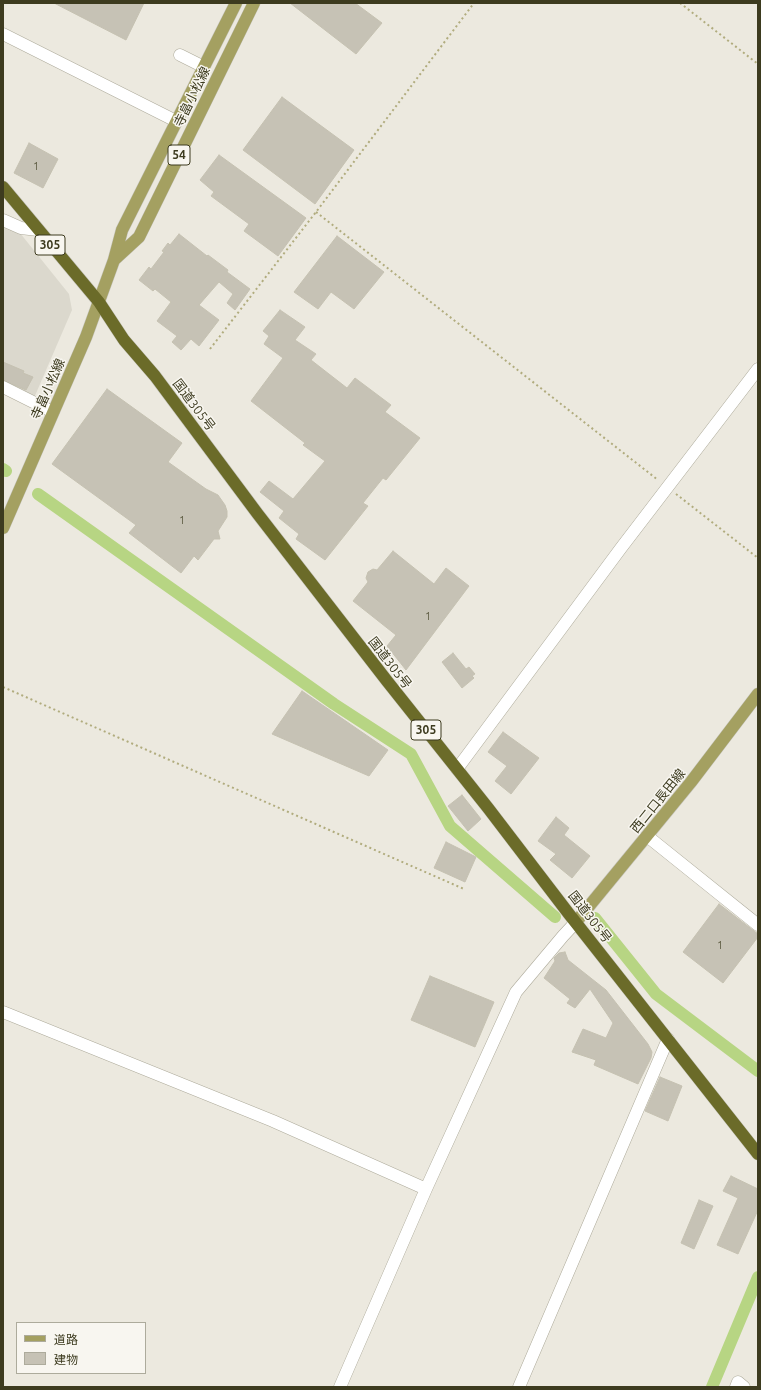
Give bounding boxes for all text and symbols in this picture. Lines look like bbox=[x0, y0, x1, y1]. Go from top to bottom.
street label: 寺畠小松線 bbox=[171, 64, 213, 130]
road number: 54 bbox=[168, 145, 190, 165]
house number: 1 bbox=[33, 159, 39, 173]
road number: 305 bbox=[35, 235, 65, 255]
street label: 寺畠小松線 bbox=[28, 356, 68, 422]
street label: 国道305号 bbox=[169, 376, 219, 434]
house number: 1 bbox=[179, 513, 185, 527]
house number: 1 bbox=[425, 609, 431, 623]
street label: 国道305号 bbox=[365, 634, 415, 692]
road number: 305 bbox=[411, 720, 441, 740]
street label: 西二口長田線 bbox=[627, 766, 689, 836]
street label: 国道305号 bbox=[565, 888, 615, 946]
house number: 1 bbox=[717, 938, 723, 952]
legend bbox=[16, 1322, 146, 1374]
text: 道路 bbox=[54, 1333, 78, 1346]
text: 建物 bbox=[54, 1353, 78, 1366]

